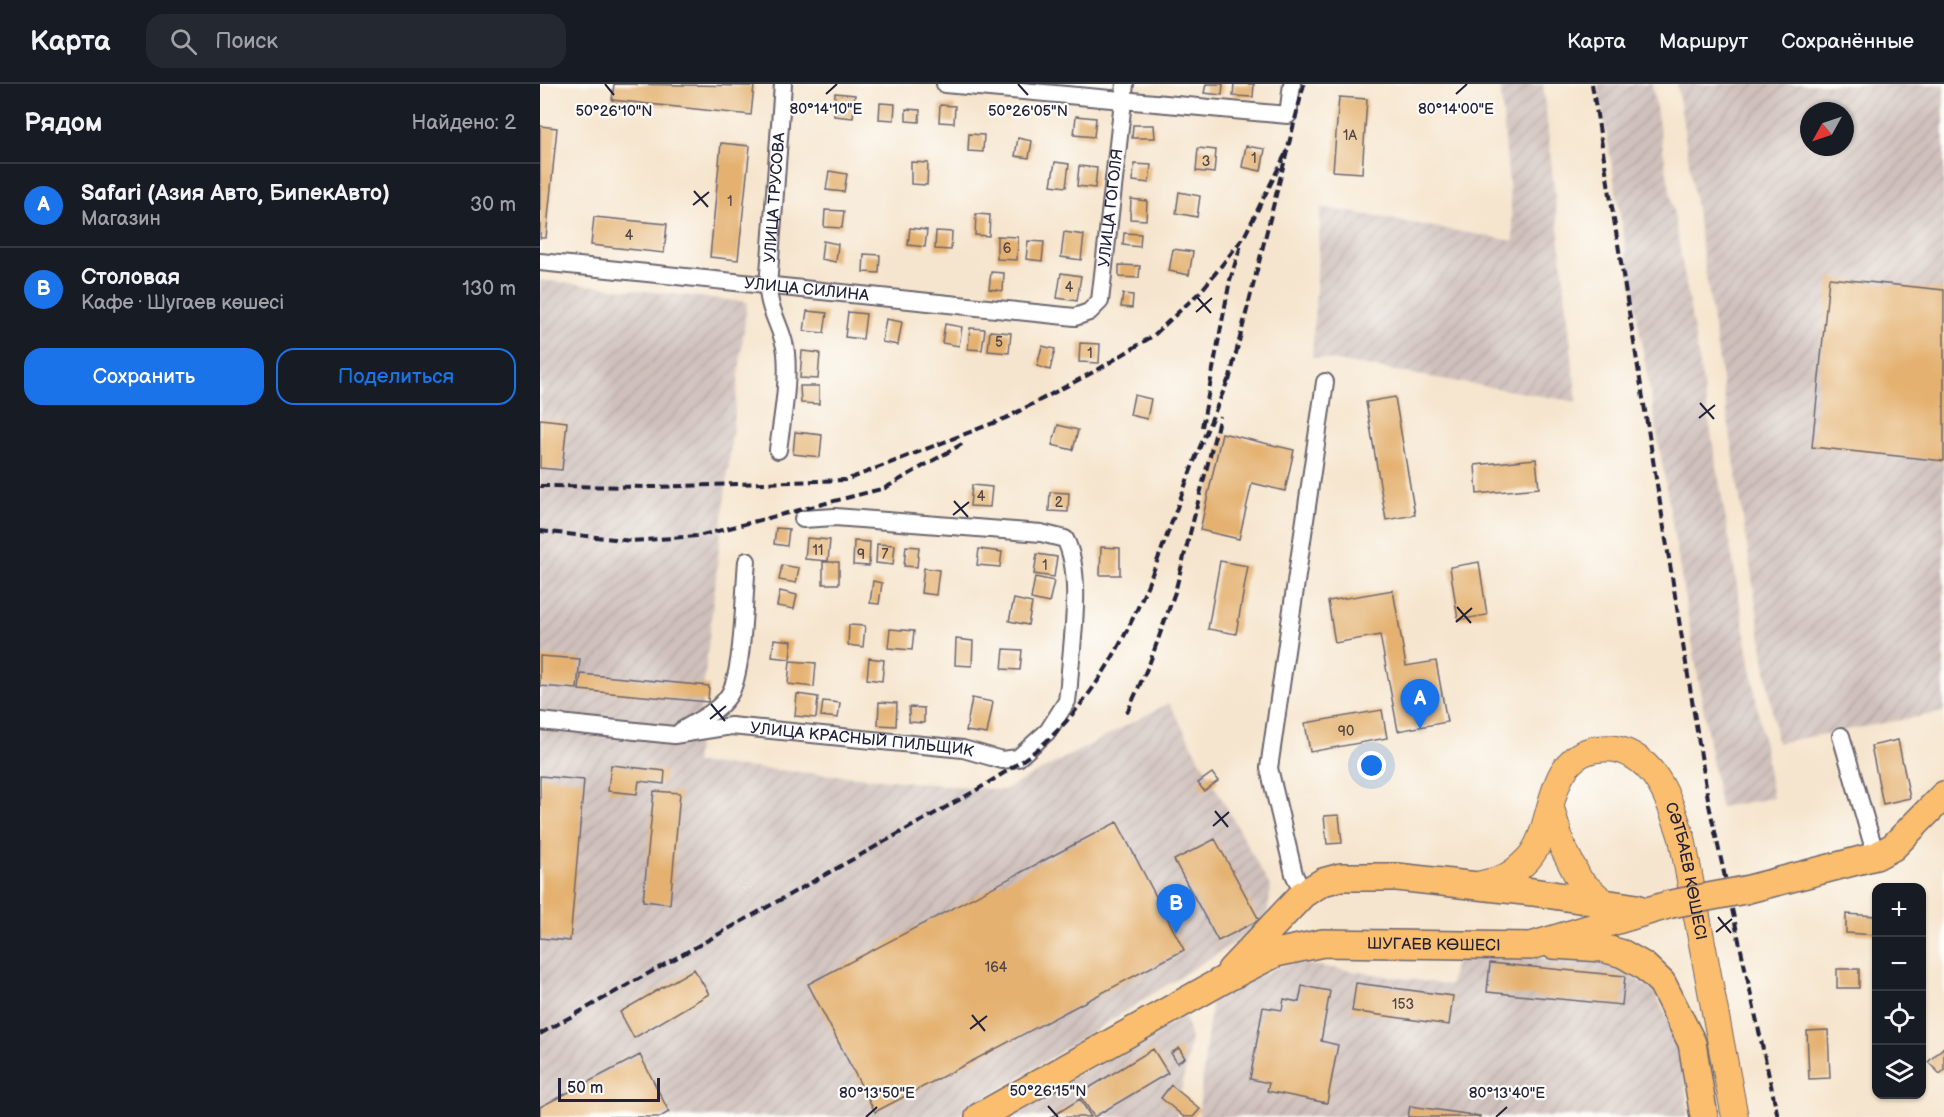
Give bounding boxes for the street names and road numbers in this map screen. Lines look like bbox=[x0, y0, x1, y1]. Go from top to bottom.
street label: УЛИЦА ТРУСОВА bbox=[760, 131, 789, 263]
street label: УЛИЦА ГОГОЛЯ bbox=[1094, 148, 1127, 268]
street label: УЛИЦА СИЛИНА bbox=[743, 274, 870, 305]
street label: УЛИЦА КРАСНЫЙ ПИЛЬЩИК bbox=[749, 718, 977, 761]
street label: СӘТБАЕВ КӨШЕСІ bbox=[1661, 799, 1711, 942]
street label: ШУГАЕВ КӨШЕСІ bbox=[1367, 934, 1501, 955]

